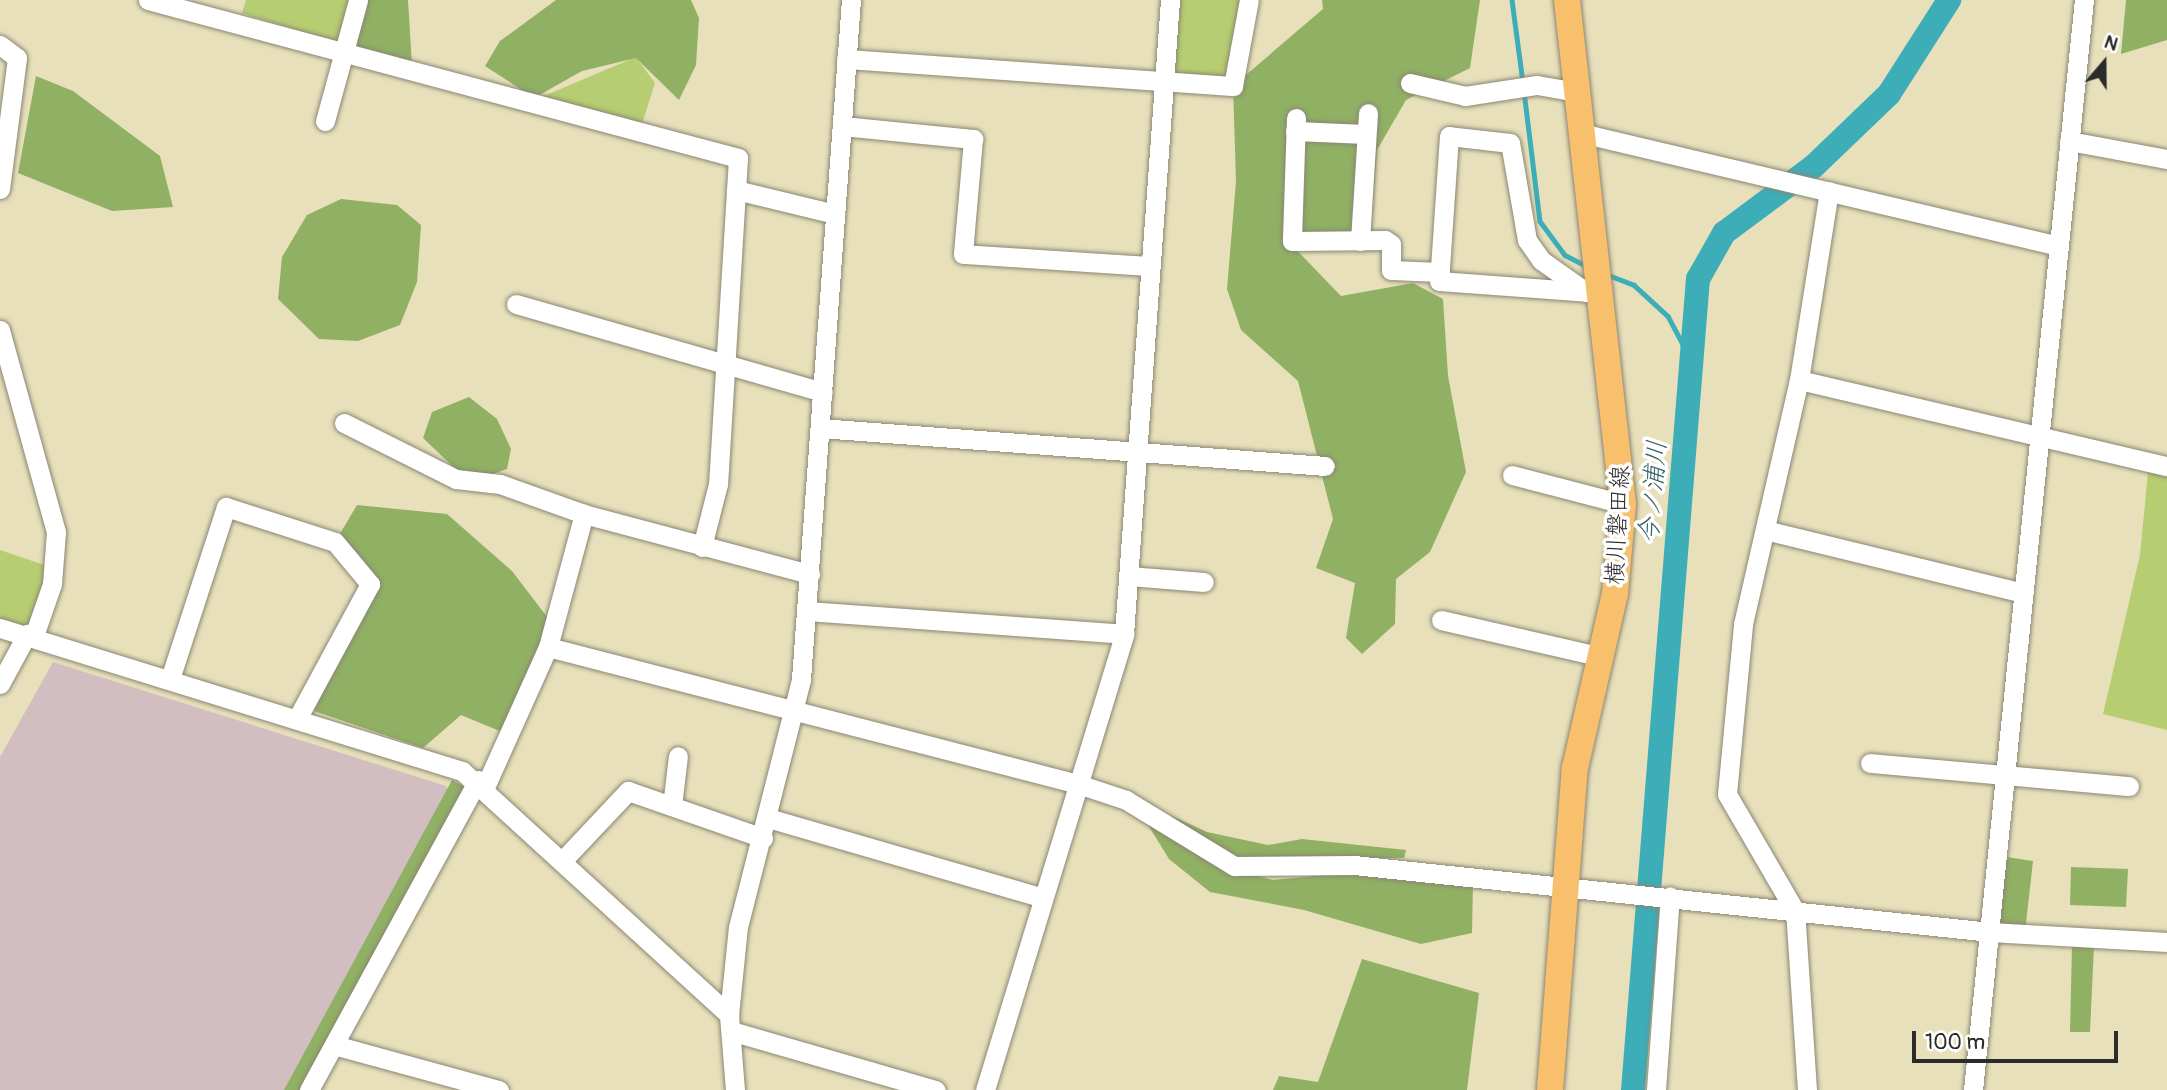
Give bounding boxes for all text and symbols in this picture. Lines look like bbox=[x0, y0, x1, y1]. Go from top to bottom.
north arrow bbox=[2069, 28, 2139, 98]
text: N bbox=[2101, 30, 2121, 57]
water label: 今ノ浦川 bbox=[1634, 439, 1674, 545]
street label: 横川磐田線 bbox=[1600, 464, 1636, 586]
scale bar bbox=[1915, 1016, 2122, 1060]
text: 100 m bbox=[1925, 1029, 1985, 1056]

